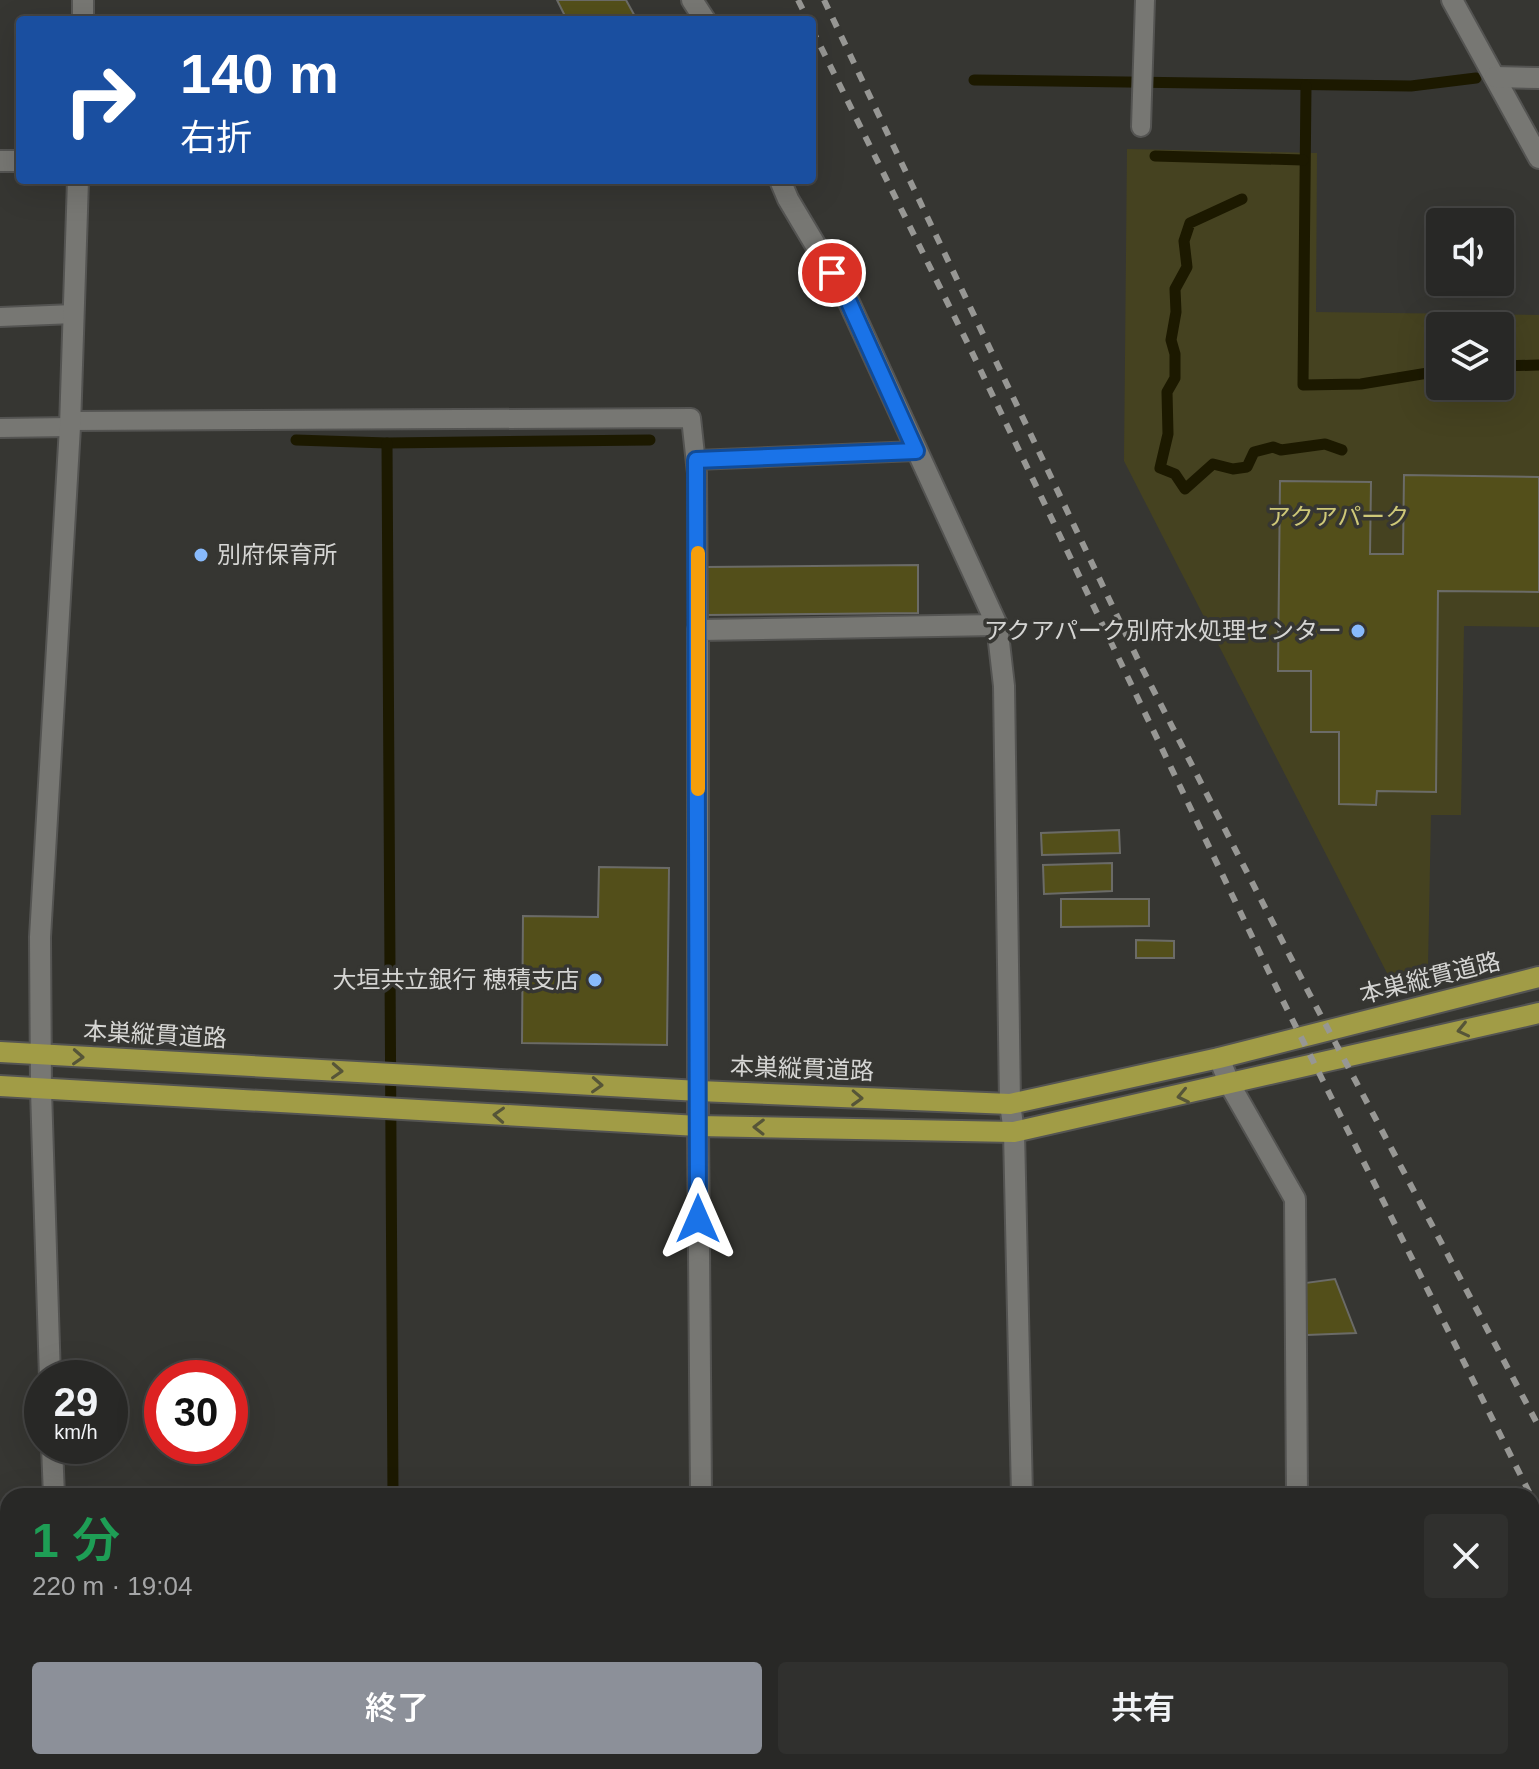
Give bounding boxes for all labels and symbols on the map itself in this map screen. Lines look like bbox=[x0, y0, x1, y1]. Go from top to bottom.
pin bbox=[798, 239, 866, 307]
park label: アクアパーク bbox=[1267, 503, 1409, 530]
place label: 別府保育所 bbox=[217, 541, 337, 568]
marker: 別府保育所 bbox=[192, 546, 210, 564]
place label: アクアパーク別府水処理センター bbox=[984, 617, 1342, 644]
marker: アクアパーク別府水処理センター bbox=[1349, 622, 1367, 640]
street label: 本巣縦貫道路 bbox=[1357, 947, 1503, 1008]
place label: 大垣共立銀行 穂積支店 bbox=[332, 966, 579, 993]
marker: 大垣共立銀行 穂積支店 bbox=[586, 971, 604, 989]
street label: 本巣縦貫道路 bbox=[82, 1017, 228, 1052]
one-way arrow bbox=[1457, 1021, 1470, 1038]
one-way arrow bbox=[72, 1048, 85, 1065]
street label: 本巣縦貫道路 bbox=[730, 1052, 874, 1085]
one-way arrow bbox=[331, 1062, 344, 1079]
one-way arrow bbox=[591, 1077, 604, 1094]
one-way arrow bbox=[1176, 1086, 1189, 1103]
one-way arrow bbox=[851, 1089, 864, 1106]
one-way arrow bbox=[492, 1107, 505, 1124]
one-way arrow bbox=[752, 1119, 765, 1136]
position arrow bbox=[656, 1177, 740, 1261]
speed limit sign: 30 bbox=[144, 1360, 248, 1464]

